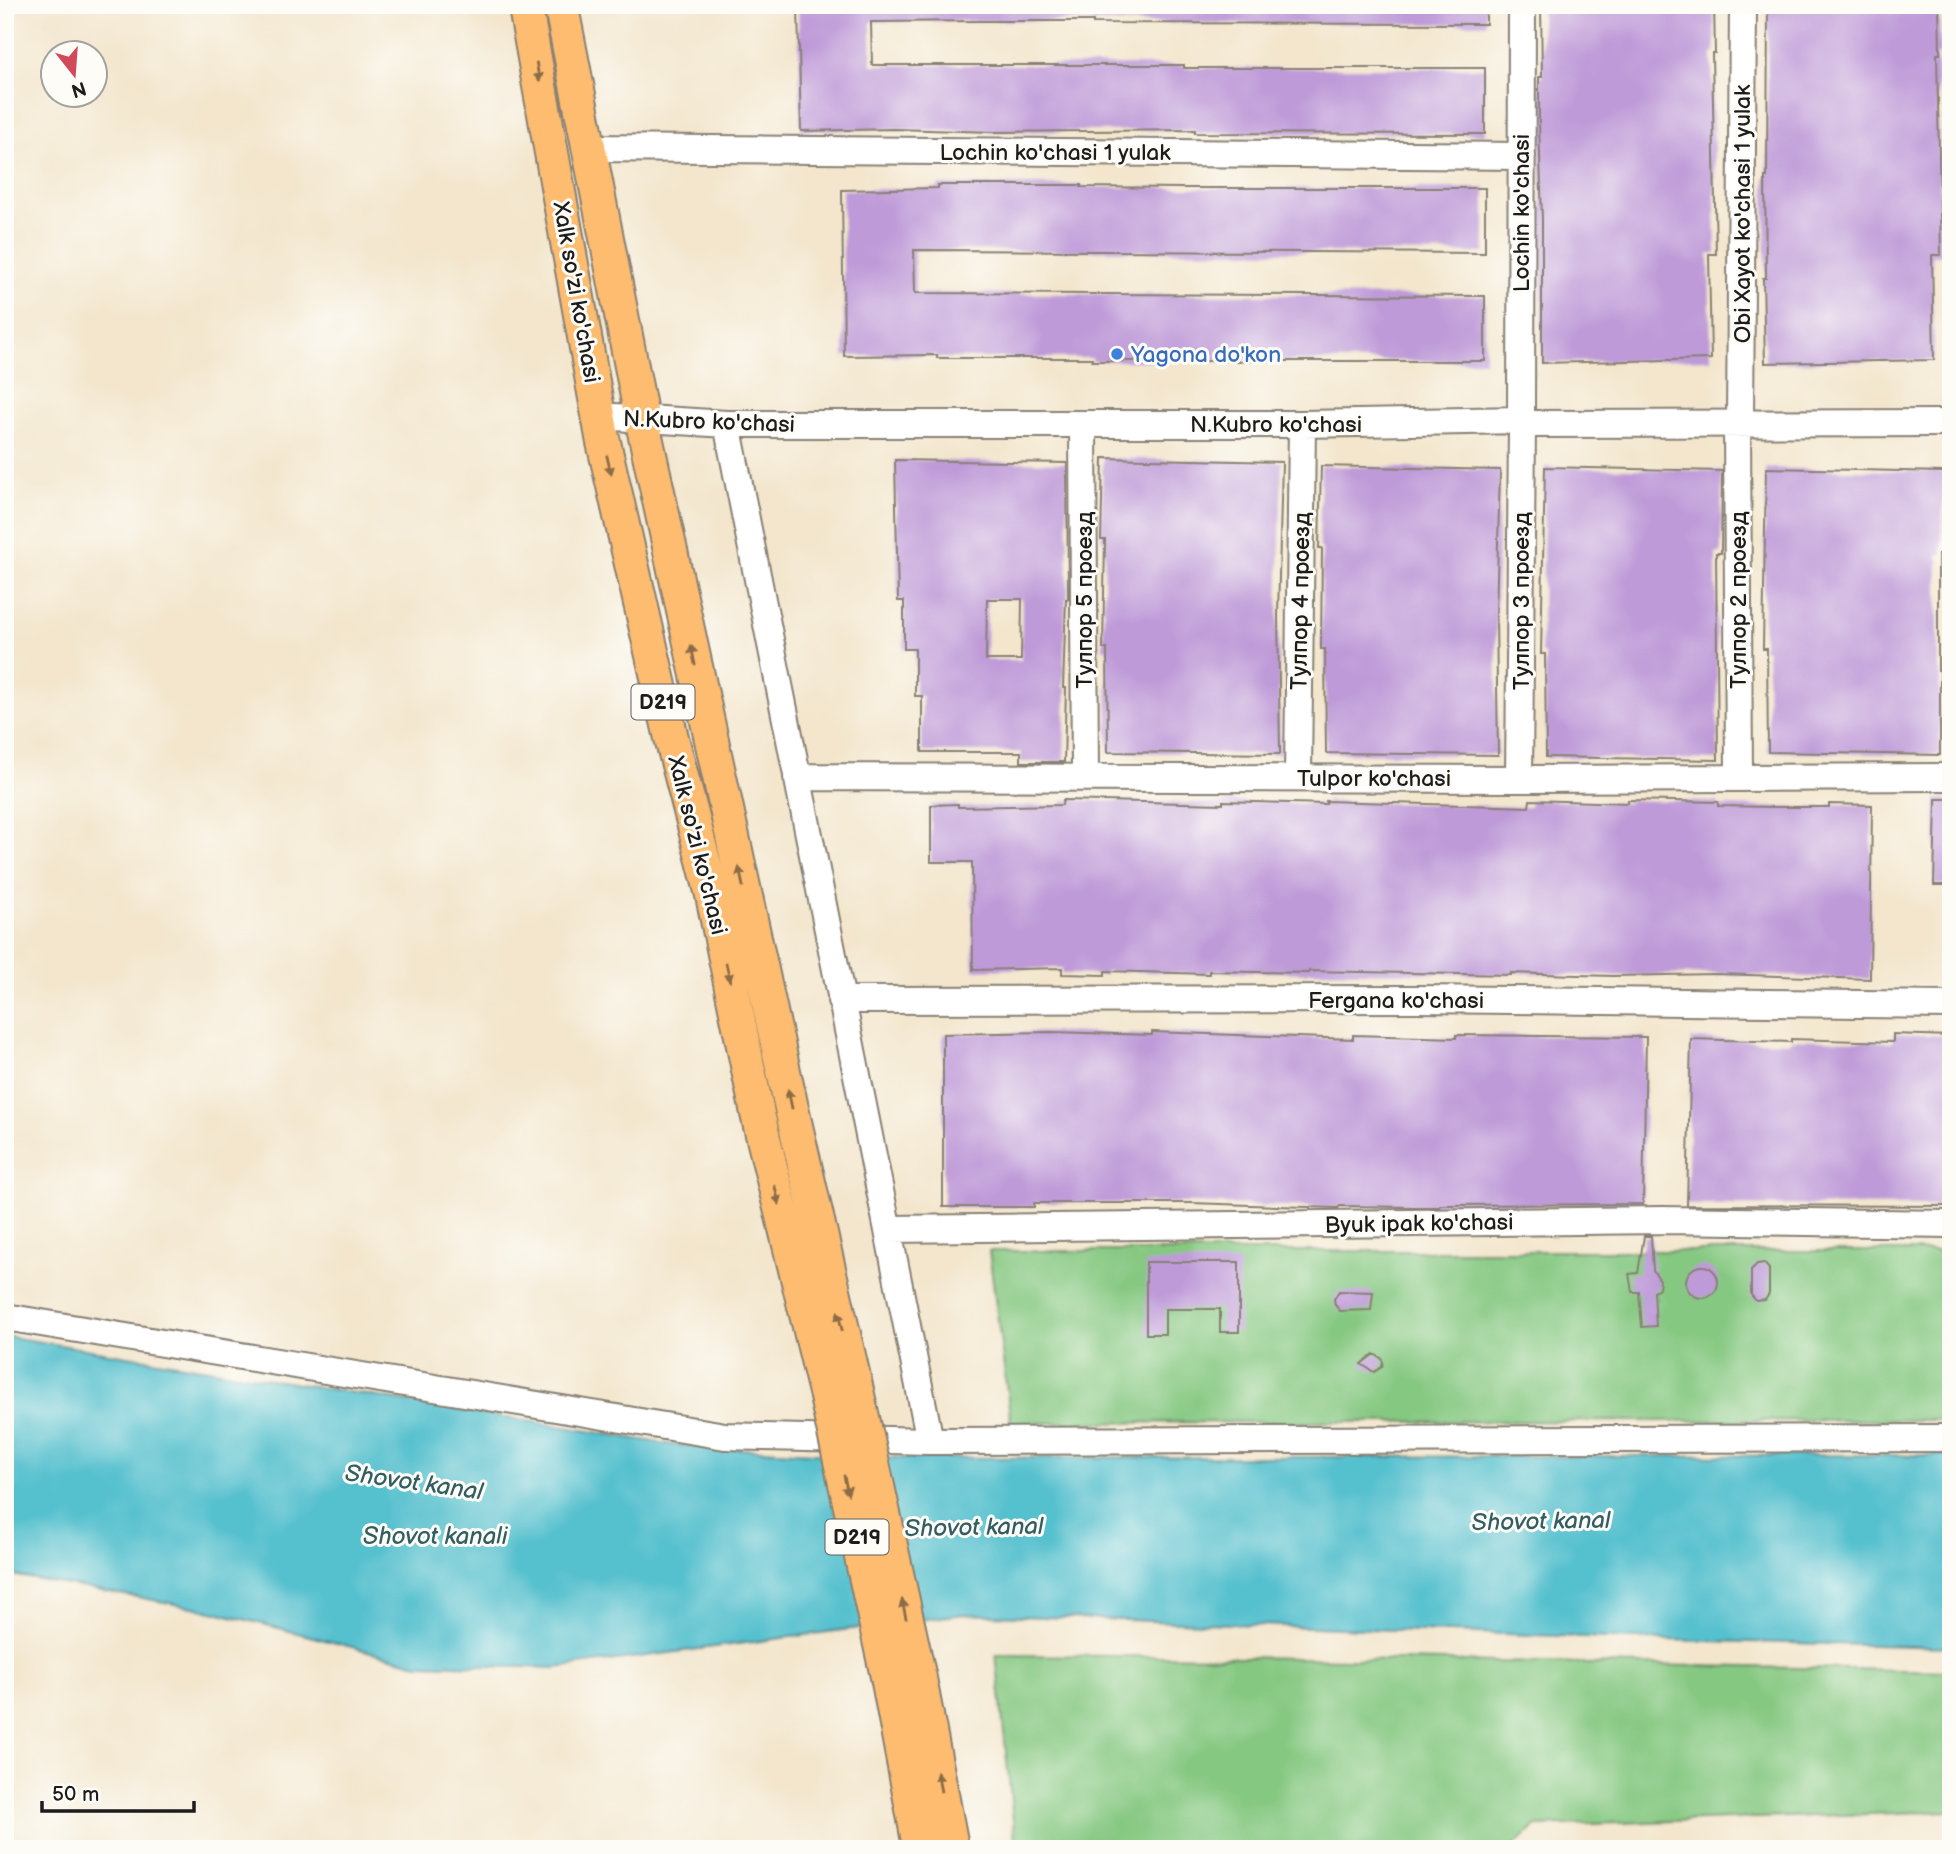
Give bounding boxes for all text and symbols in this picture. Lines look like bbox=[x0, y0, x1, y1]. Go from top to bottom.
north arrow bbox=[38, 38, 108, 108]
one-way arrow bbox=[532, 61, 543, 83]
text: N bbox=[68, 76, 89, 102]
street label: Obi Xayot ko'chasi 1 yulak bbox=[1729, 84, 1757, 343]
street label: Lochin ko'chasi bbox=[1508, 134, 1536, 292]
street label: Lochin ko'chasi 1 yulak bbox=[939, 139, 1171, 167]
street label: Xalk so'zi ko'chasi bbox=[546, 198, 606, 385]
place label: Yagona do'kon bbox=[1130, 341, 1281, 369]
marker: Yagona do'kon bbox=[1109, 346, 1125, 362]
street label: N.Kubro ko'chasi bbox=[622, 405, 795, 439]
street label: N.Kubro ko'chasi bbox=[1190, 411, 1362, 439]
one-way arrow bbox=[603, 454, 614, 476]
street label: Тулпор 5 проезд bbox=[1071, 511, 1099, 689]
street label: Тулпор 2 проезд bbox=[1725, 511, 1753, 689]
street label: Тулпор 4 проезд bbox=[1285, 512, 1317, 690]
street label: Тулпор 3 проезд bbox=[1508, 512, 1536, 690]
one-way arrow bbox=[687, 644, 698, 666]
road number: D219 bbox=[632, 684, 694, 720]
street label: Xalk so'zi ko'chasi bbox=[661, 752, 733, 938]
street label: Tulpor ko'chasi bbox=[1297, 765, 1451, 793]
one-way arrow bbox=[736, 866, 747, 888]
one-way arrow bbox=[723, 961, 734, 983]
street label: Fergana ko'chasi bbox=[1308, 987, 1484, 1015]
one-way arrow bbox=[784, 1088, 795, 1110]
one-way arrow bbox=[772, 1184, 783, 1206]
street label: Byuk ipak ko'chasi bbox=[1324, 1208, 1514, 1240]
one-way arrow bbox=[835, 1310, 846, 1332]
water label: Shovot kanal bbox=[343, 1458, 486, 1507]
one-way arrow bbox=[840, 1474, 851, 1496]
water label: Shovot kanal bbox=[1471, 1506, 1612, 1537]
water label: Shovot kanal bbox=[904, 1512, 1045, 1543]
road number: D219 bbox=[826, 1520, 888, 1554]
water label: Shovot kanali bbox=[363, 1522, 509, 1551]
one-way arrow bbox=[898, 1598, 909, 1620]
scale bar bbox=[42, 1770, 194, 1814]
one-way arrow bbox=[933, 1771, 944, 1793]
text: 50 m bbox=[52, 1782, 99, 1807]

